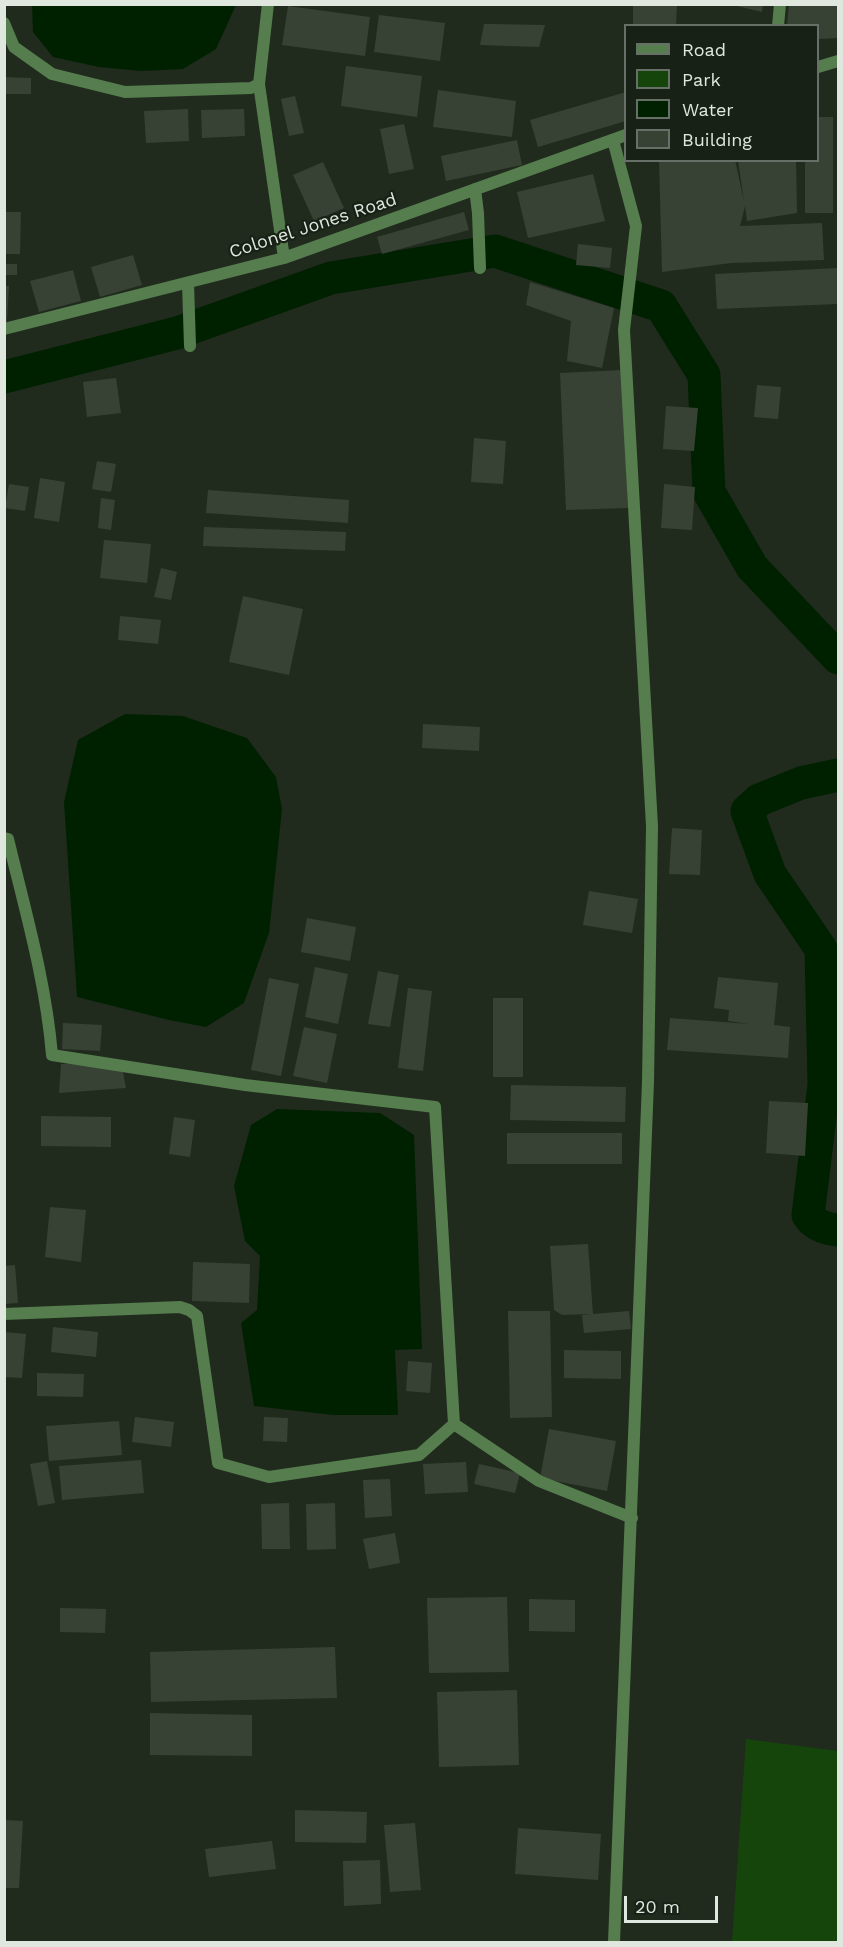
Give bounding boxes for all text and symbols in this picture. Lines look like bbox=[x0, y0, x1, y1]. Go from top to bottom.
legend bbox=[624, 24, 819, 162]
text: Road bbox=[682, 39, 726, 60]
text: Park bbox=[682, 69, 721, 90]
text: Water bbox=[682, 99, 734, 120]
text: Building bbox=[682, 129, 752, 150]
street label: Colonel Jones Road bbox=[227, 189, 399, 263]
scale bar bbox=[627, 1884, 722, 1922]
text: 20 m bbox=[635, 1896, 680, 1917]

